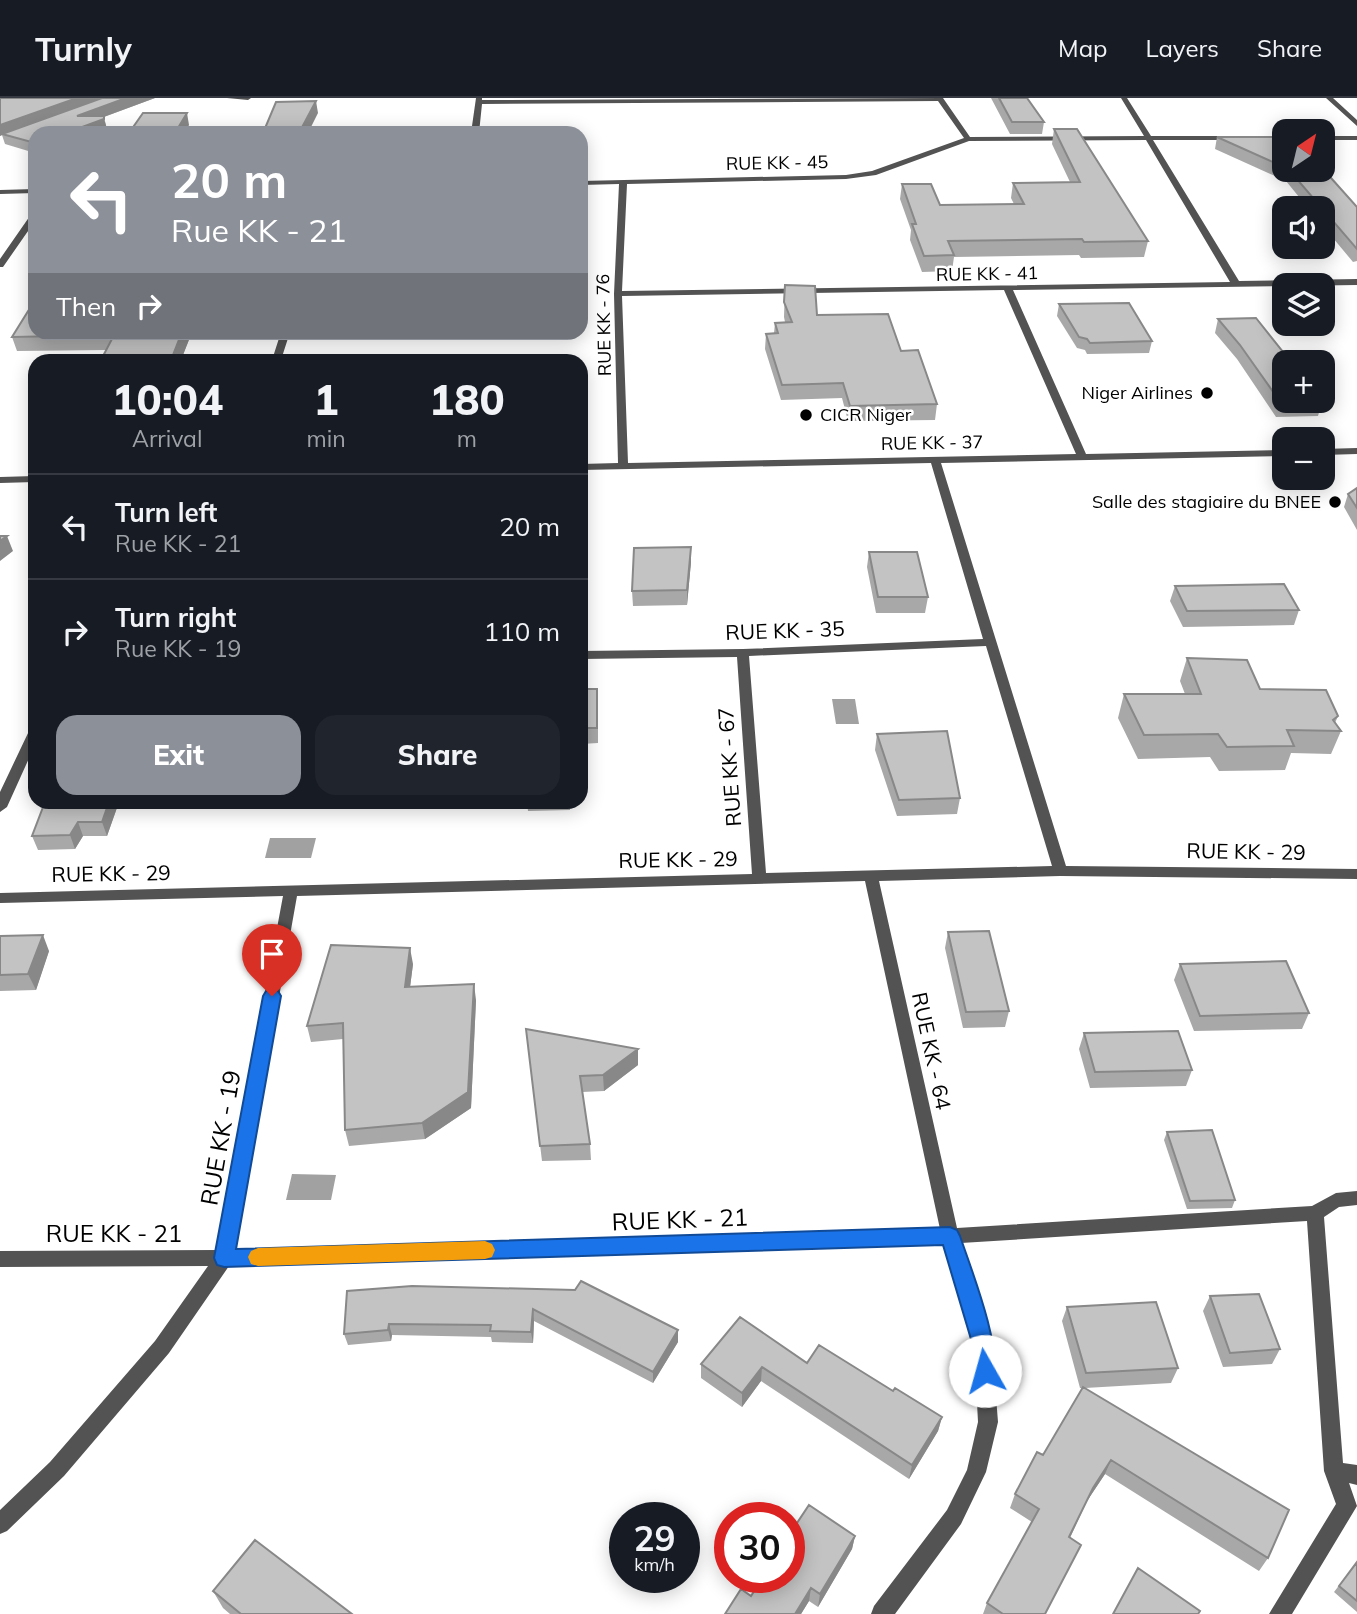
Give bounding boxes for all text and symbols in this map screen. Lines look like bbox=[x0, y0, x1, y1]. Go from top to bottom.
text: Turnly bbox=[35, 28, 132, 69]
text: Map bbox=[1058, 33, 1107, 63]
text: Layers bbox=[1145, 33, 1219, 63]
text: Share bbox=[1257, 33, 1322, 63]
north arrow bbox=[1272, 119, 1335, 182]
map controls bbox=[1272, 119, 1335, 490]
text: 20 m bbox=[171, 149, 287, 210]
street label: RUE KK - 45 bbox=[726, 150, 829, 175]
icon: left bbox=[56, 154, 147, 245]
button: sound bbox=[1272, 196, 1335, 259]
text: Rue KK - 21 bbox=[171, 210, 347, 250]
street label: RUE KK - 41 bbox=[936, 261, 1038, 286]
button: layers bbox=[1272, 273, 1335, 336]
street label: RUE KK - 76 bbox=[591, 274, 616, 376]
icon: right bbox=[130, 287, 168, 325]
text: Then bbox=[56, 290, 116, 323]
button: + bbox=[1272, 350, 1335, 413]
text: 10:04 bbox=[111, 373, 223, 426]
text: 1 bbox=[313, 373, 339, 426]
text: 180 bbox=[429, 373, 505, 426]
place label: Niger Airlines bbox=[1082, 381, 1193, 404]
marker: Niger Airlines bbox=[1199, 385, 1215, 401]
place label: CICR Niger bbox=[820, 403, 912, 426]
marker: CICR Niger bbox=[798, 407, 814, 423]
text: Arrival bbox=[132, 424, 202, 453]
text: min bbox=[306, 424, 346, 453]
text: m bbox=[457, 424, 477, 453]
button: − bbox=[1272, 427, 1335, 490]
street label: RUE KK - 37 bbox=[881, 430, 983, 455]
place label: Salle des stagiaire du BNEE bbox=[1092, 490, 1321, 513]
marker: Salle des stagiaire du BNEE bbox=[1327, 494, 1343, 510]
text: Turn left bbox=[115, 496, 217, 529]
icon: left bbox=[56, 508, 94, 546]
text: 20 m bbox=[499, 510, 560, 543]
text: Rue KK - 21 bbox=[115, 529, 241, 558]
text: Turn right bbox=[115, 601, 236, 634]
icon: right bbox=[56, 613, 94, 651]
text: 110 m bbox=[484, 615, 560, 648]
street label: RUE KK - 35 bbox=[725, 615, 845, 645]
text: Rue KK - 19 bbox=[115, 634, 241, 663]
street label: RUE KK - 67 bbox=[712, 707, 746, 828]
button: Exit bbox=[56, 715, 301, 795]
button: Share bbox=[315, 715, 560, 795]
street label: RUE KK - 29 bbox=[1186, 837, 1306, 865]
street label: RUE KK - 29 bbox=[618, 845, 738, 873]
street label: RUE KK - 29 bbox=[51, 859, 171, 887]
pin bbox=[242, 924, 302, 996]
icon: arrive bbox=[253, 935, 291, 973]
street label: RUE KK - 64 bbox=[907, 990, 957, 1112]
street label: RUE KK - 19 bbox=[193, 1068, 247, 1208]
street label: RUE KK - 21 bbox=[611, 1202, 749, 1236]
street label: RUE KK - 21 bbox=[46, 1218, 182, 1248]
position arrow bbox=[948, 1334, 1022, 1408]
speed limit sign: 30 bbox=[714, 1502, 805, 1593]
text: 29 bbox=[633, 1516, 676, 1560]
text: km/h bbox=[634, 1553, 675, 1576]

